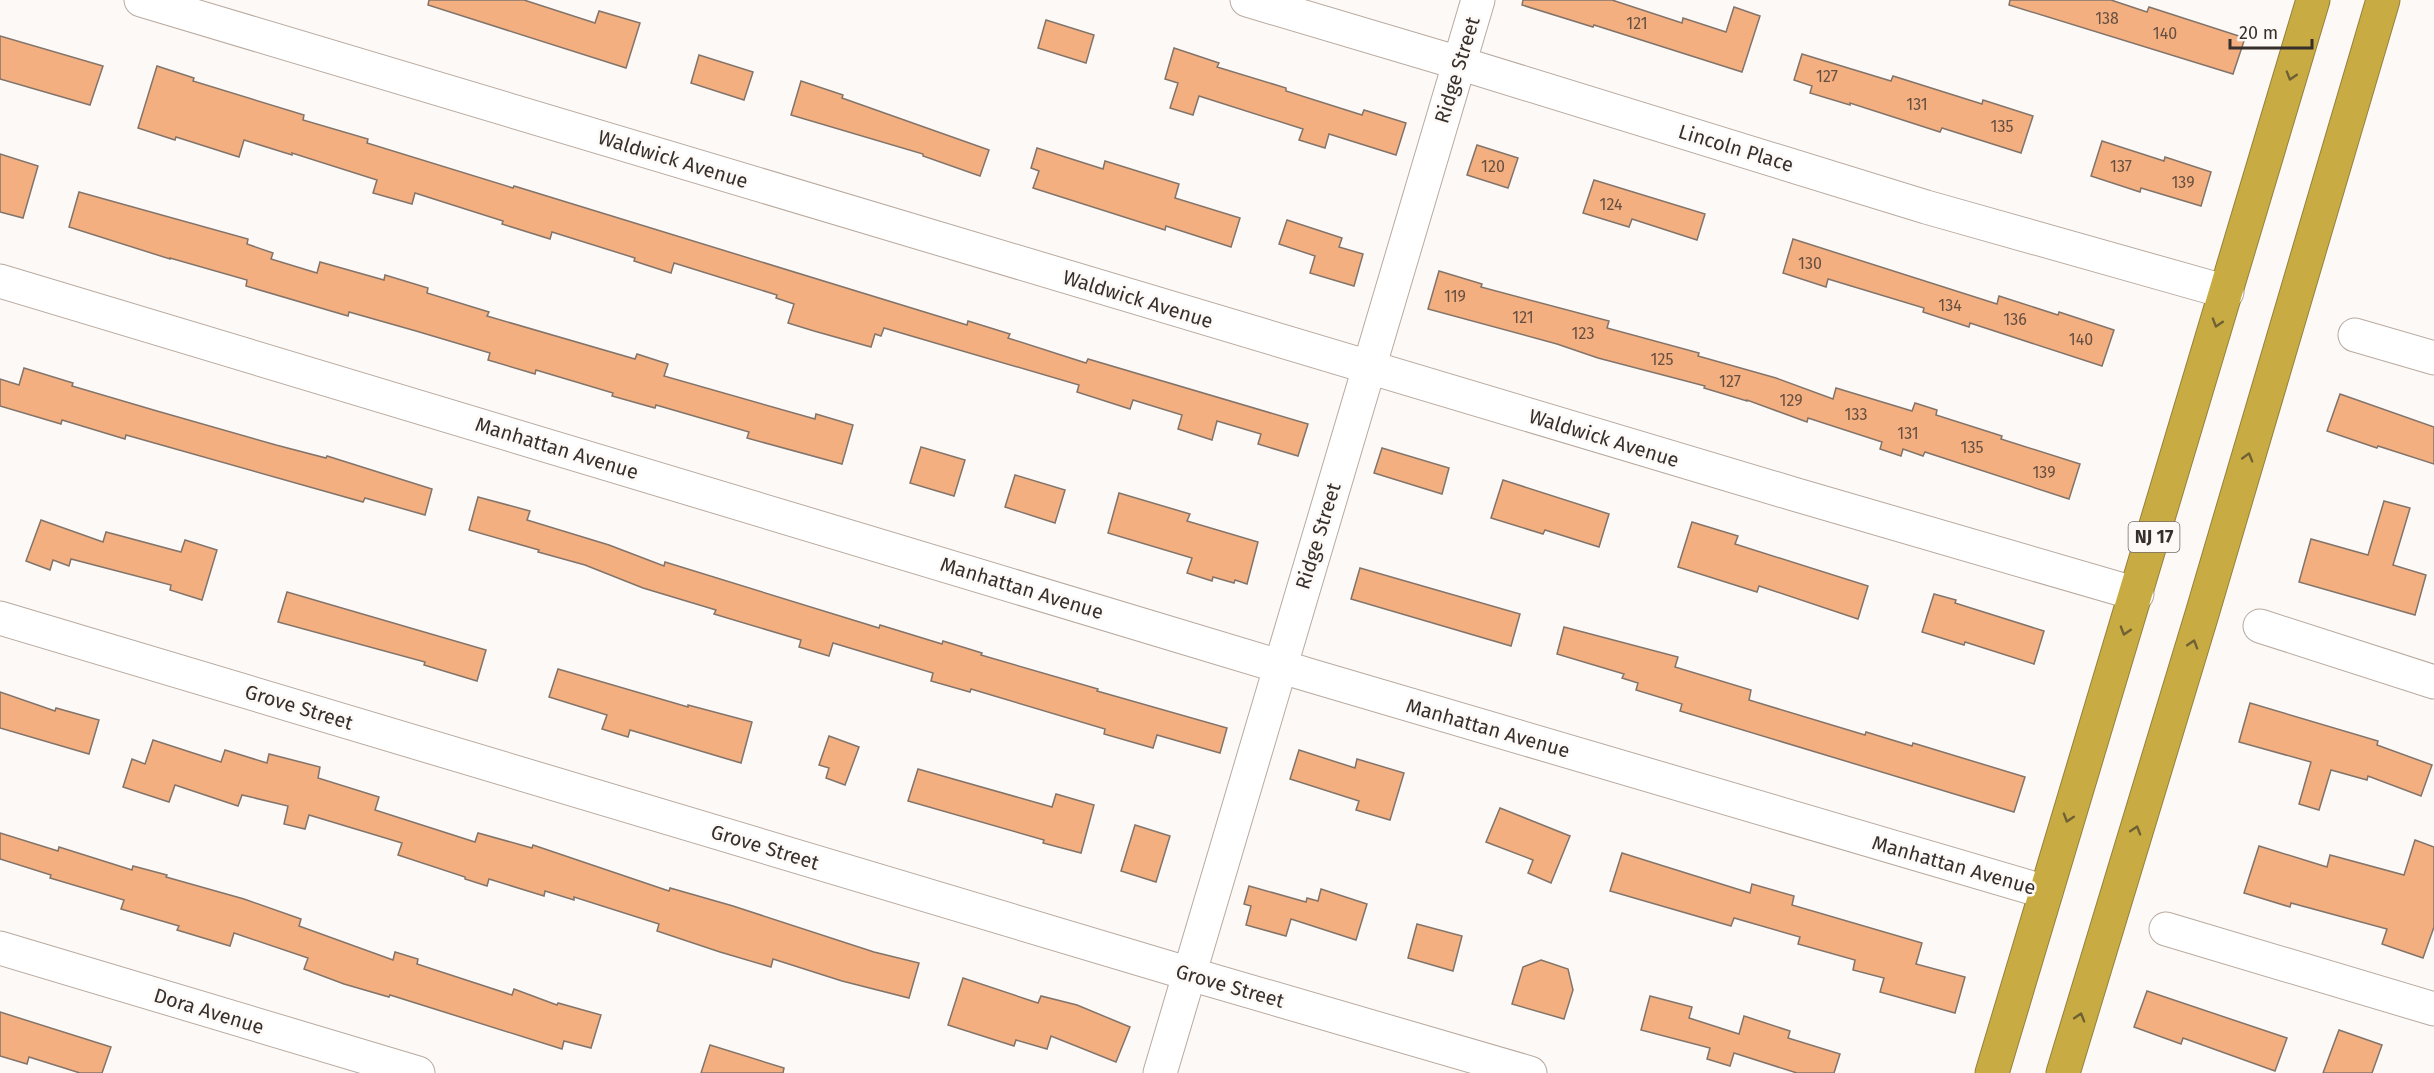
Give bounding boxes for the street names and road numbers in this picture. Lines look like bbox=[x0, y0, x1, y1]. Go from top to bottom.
street label: Ridge Street bbox=[1429, 13, 1485, 126]
street label: Lincoln Place bbox=[1676, 119, 1796, 177]
street label: Waldwick Avenue bbox=[595, 125, 751, 193]
street label: Waldwick Avenue bbox=[1060, 265, 1216, 333]
street label: Waldwick Avenue bbox=[1526, 404, 1682, 472]
street label: Manhattan Avenue bbox=[473, 412, 641, 484]
street label: Ridge Street bbox=[1290, 479, 1346, 592]
road number: NJ 17 bbox=[2128, 522, 2180, 552]
street label: Manhattan Avenue bbox=[938, 552, 1106, 624]
street label: Grove Street bbox=[242, 679, 357, 735]
street label: Manhattan Avenue bbox=[1403, 693, 1573, 763]
street label: Grove Street bbox=[708, 819, 823, 875]
street label: Manhattan Avenue bbox=[1869, 830, 2039, 900]
street label: Grove Street bbox=[1173, 959, 1288, 1013]
street label: Dora Avenue bbox=[151, 983, 267, 1039]

